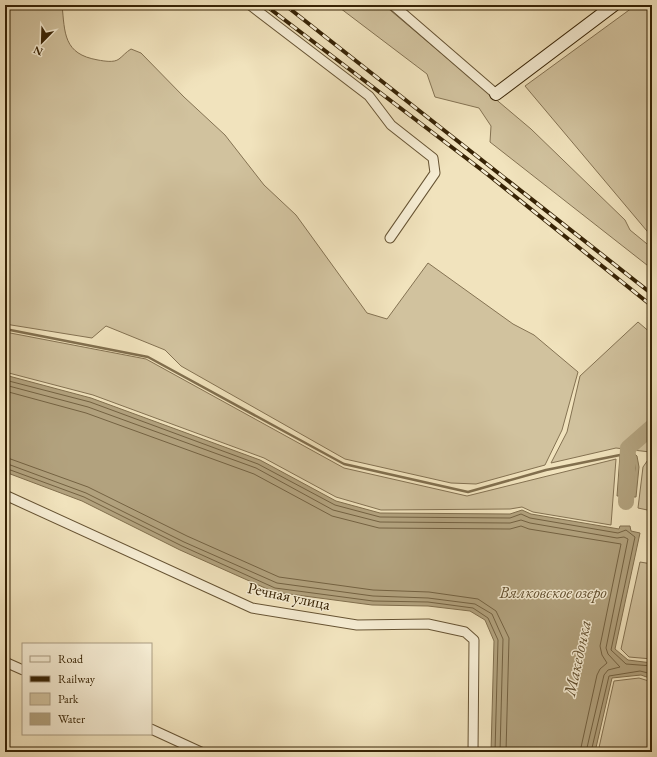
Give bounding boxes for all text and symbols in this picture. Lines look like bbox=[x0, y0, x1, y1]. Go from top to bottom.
north arrow bbox=[22, 22, 62, 62]
text: N bbox=[31, 43, 45, 59]
street label: Речная улица bbox=[246, 577, 333, 615]
water label: Вялковское озеро bbox=[498, 581, 607, 603]
water label: Македонка bbox=[558, 618, 596, 699]
legend bbox=[22, 643, 152, 735]
text: Road bbox=[58, 651, 84, 667]
text: Railway bbox=[58, 671, 96, 687]
text: Park bbox=[58, 691, 79, 707]
text: Water bbox=[58, 711, 85, 727]

